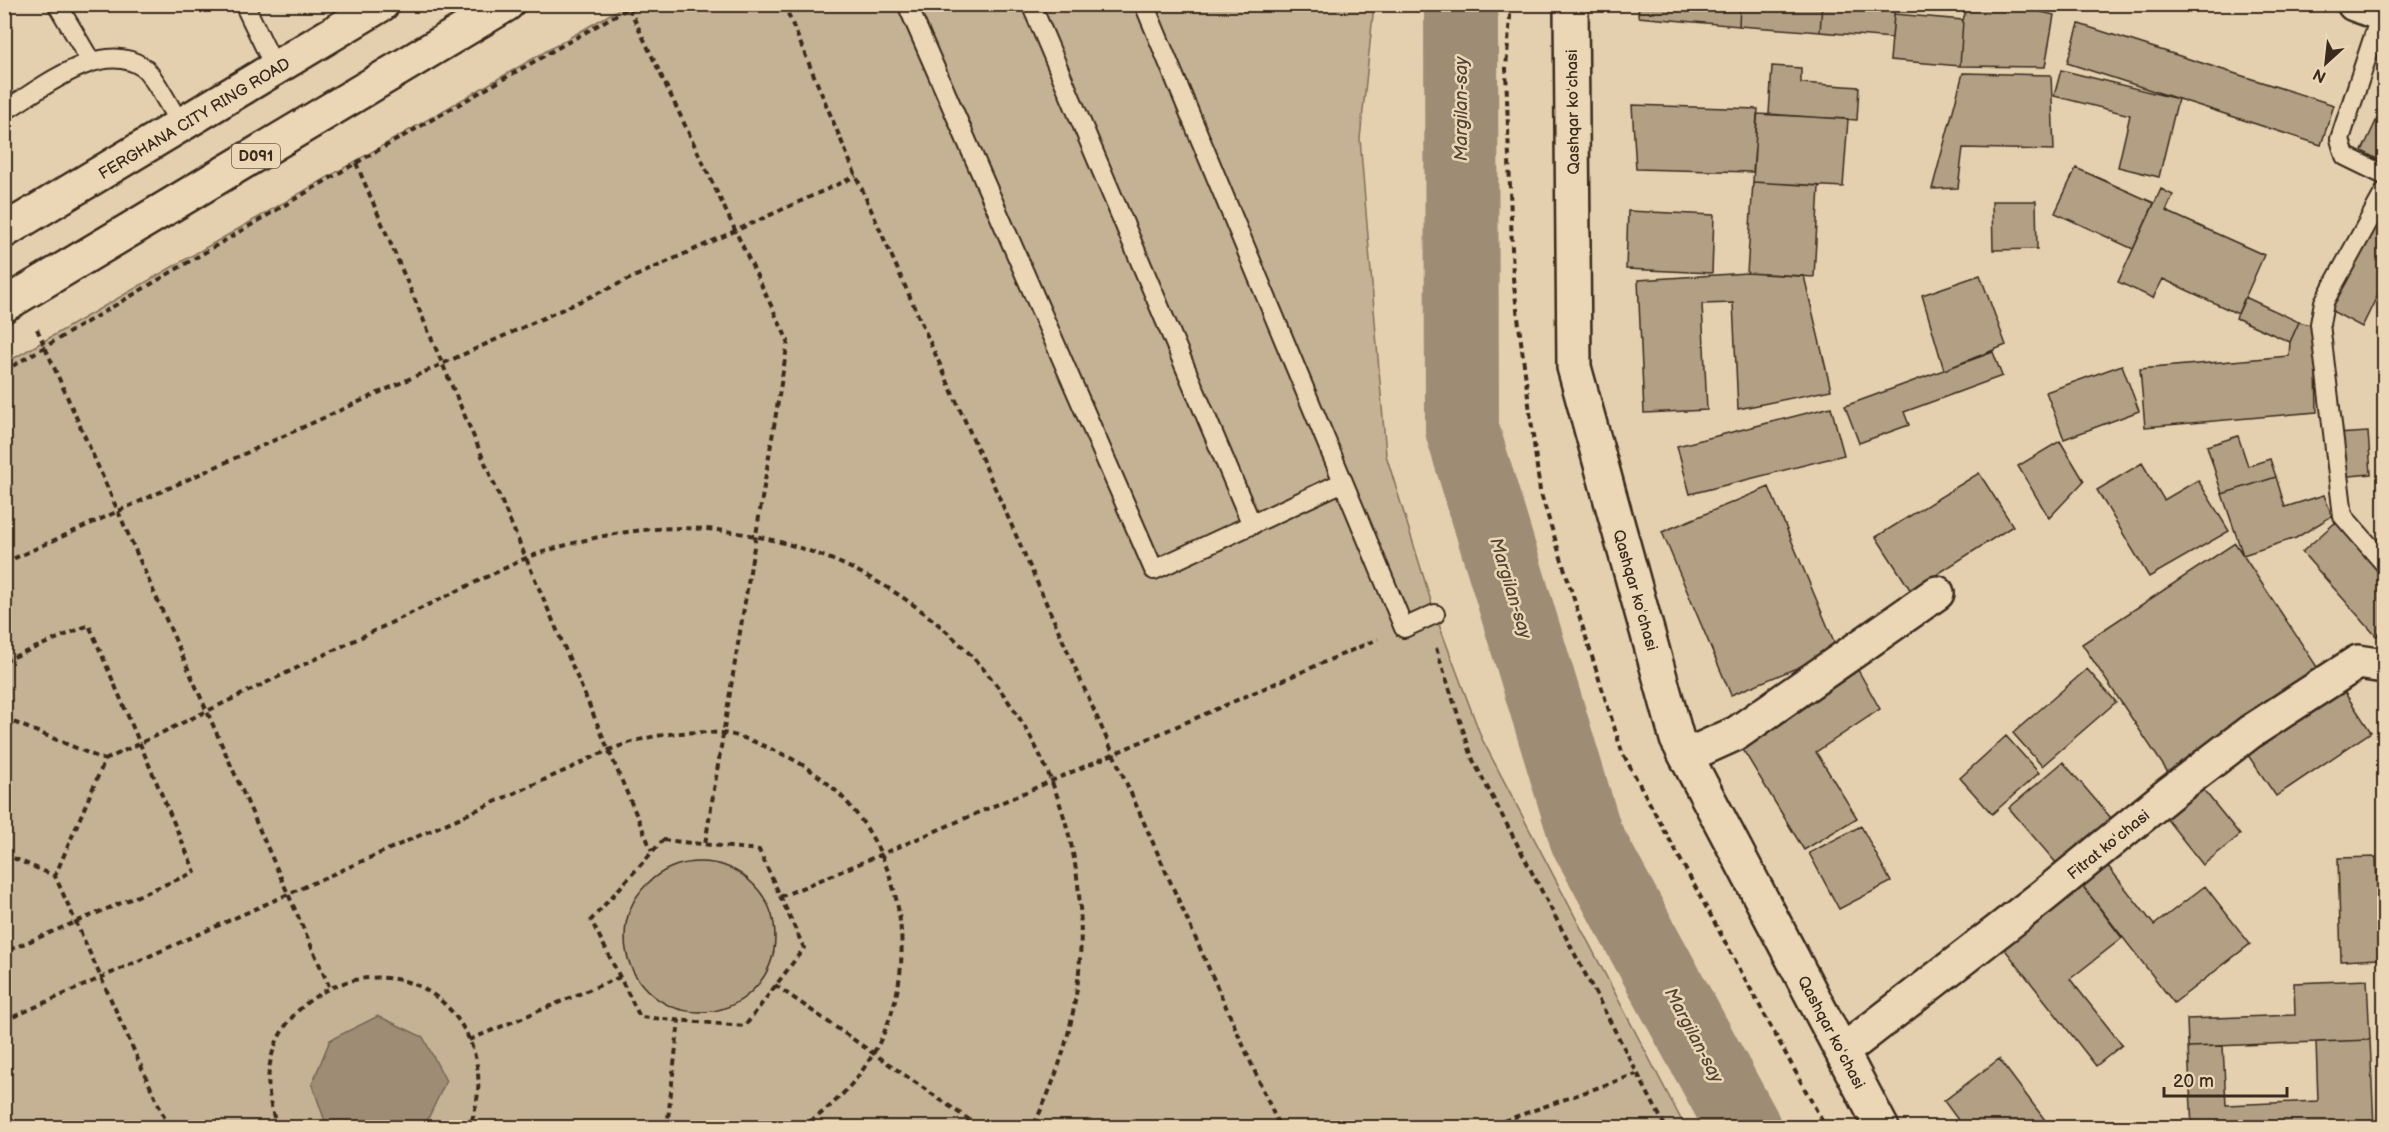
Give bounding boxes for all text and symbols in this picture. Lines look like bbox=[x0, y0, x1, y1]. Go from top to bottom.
north arrow bbox=[2296, 33, 2356, 93]
street label: Qashqar koʻchasi bbox=[1563, 49, 1584, 175]
street label: FERGHANA CITY RING ROAD bbox=[96, 55, 294, 184]
water label: Margilan-say bbox=[1451, 56, 1472, 161]
text: N bbox=[2310, 64, 2330, 86]
road number: D091 bbox=[232, 144, 280, 168]
street label: Qashqar koʻchasi bbox=[1608, 528, 1661, 653]
water label: Margilan-say bbox=[1485, 535, 1536, 642]
street label: Fitrat koʻchasi bbox=[2064, 806, 2154, 884]
street label: Qashqar koʻchasi bbox=[1793, 973, 1868, 1092]
water label: Margilan-say bbox=[1660, 984, 1728, 1087]
scale bar bbox=[2164, 1060, 2287, 1098]
text: 20 m bbox=[2173, 1071, 2214, 1092]

